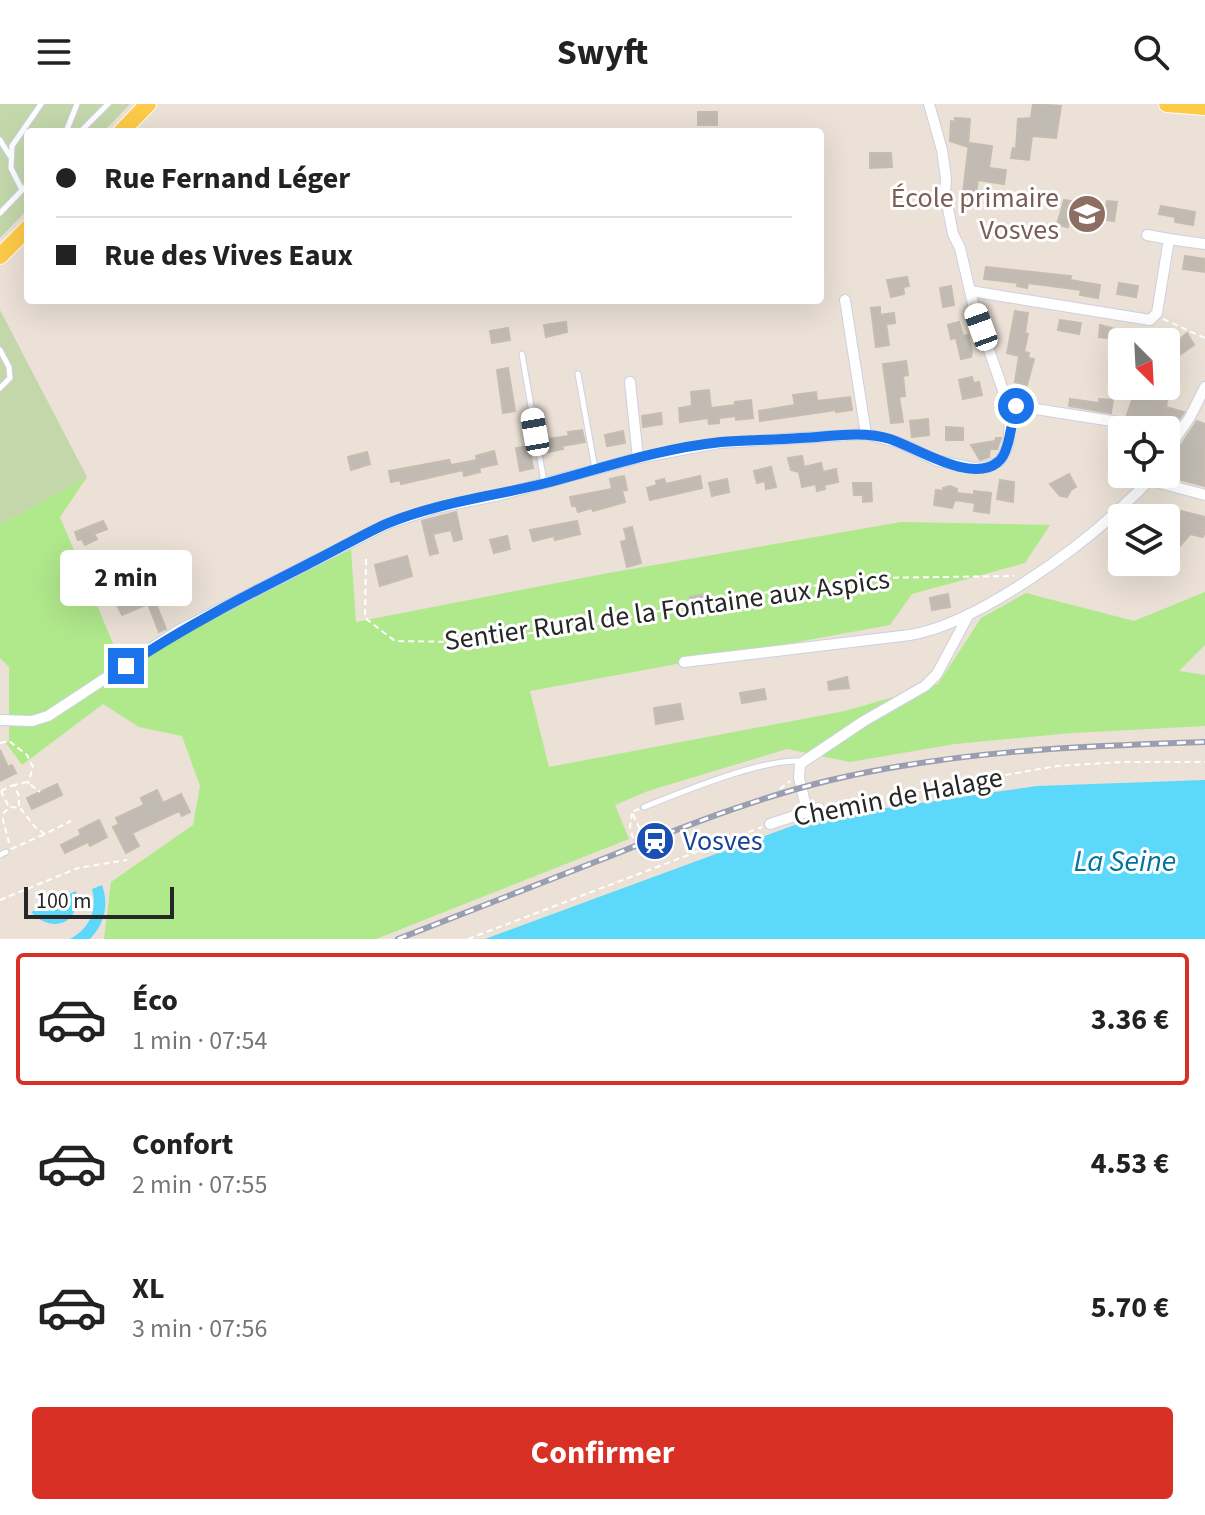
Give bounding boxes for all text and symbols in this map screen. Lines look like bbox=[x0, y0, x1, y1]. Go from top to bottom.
text: Swyft bbox=[557, 27, 648, 78]
icon: menu bbox=[32, 30, 76, 74]
icon: search bbox=[1129, 30, 1173, 74]
text: Rue Fernand Léger bbox=[104, 157, 350, 200]
place label: École primaire Vosves bbox=[891, 178, 1059, 250]
school or university icon: École primaire Vosves bbox=[1066, 193, 1108, 235]
text: Rue des Vives Eaux bbox=[104, 234, 353, 277]
car bbox=[962, 300, 1000, 354]
north arrow bbox=[1108, 328, 1180, 400]
map controls bbox=[1108, 328, 1180, 576]
route start bbox=[998, 388, 1034, 424]
car bbox=[519, 406, 551, 458]
button: locate bbox=[1108, 416, 1180, 488]
button: layers bbox=[1108, 504, 1180, 576]
callout: 2 min bbox=[60, 550, 192, 606]
text: 2 min bbox=[94, 559, 158, 596]
street label: Sentier Rural de la Fontaine aux Aspics bbox=[442, 559, 892, 661]
route end bbox=[108, 648, 144, 684]
street label: Chemin de Halage bbox=[790, 757, 1006, 837]
station icon: Vosves bbox=[634, 820, 676, 862]
place label: Vosves bbox=[683, 821, 762, 861]
water label: La Seine bbox=[1074, 840, 1176, 883]
scale bar bbox=[24, 883, 174, 919]
text: 100 m bbox=[36, 885, 91, 917]
text: Éco bbox=[132, 979, 178, 1022]
icon: car bbox=[36, 983, 108, 1055]
text: 3.36 € bbox=[1091, 998, 1169, 1041]
text: 1 min · 07:54 bbox=[132, 1022, 267, 1059]
text: Confort bbox=[132, 1123, 233, 1166]
icon: car bbox=[36, 1127, 108, 1199]
text: 4.53 € bbox=[1091, 1142, 1169, 1185]
text: 2 min · 07:55 bbox=[132, 1166, 267, 1203]
text: XL bbox=[132, 1267, 165, 1310]
icon: car bbox=[36, 1271, 108, 1343]
text: 5.70 € bbox=[1091, 1286, 1169, 1329]
text: 3 min · 07:56 bbox=[132, 1310, 267, 1347]
button: Confirmer bbox=[32, 1407, 1173, 1499]

